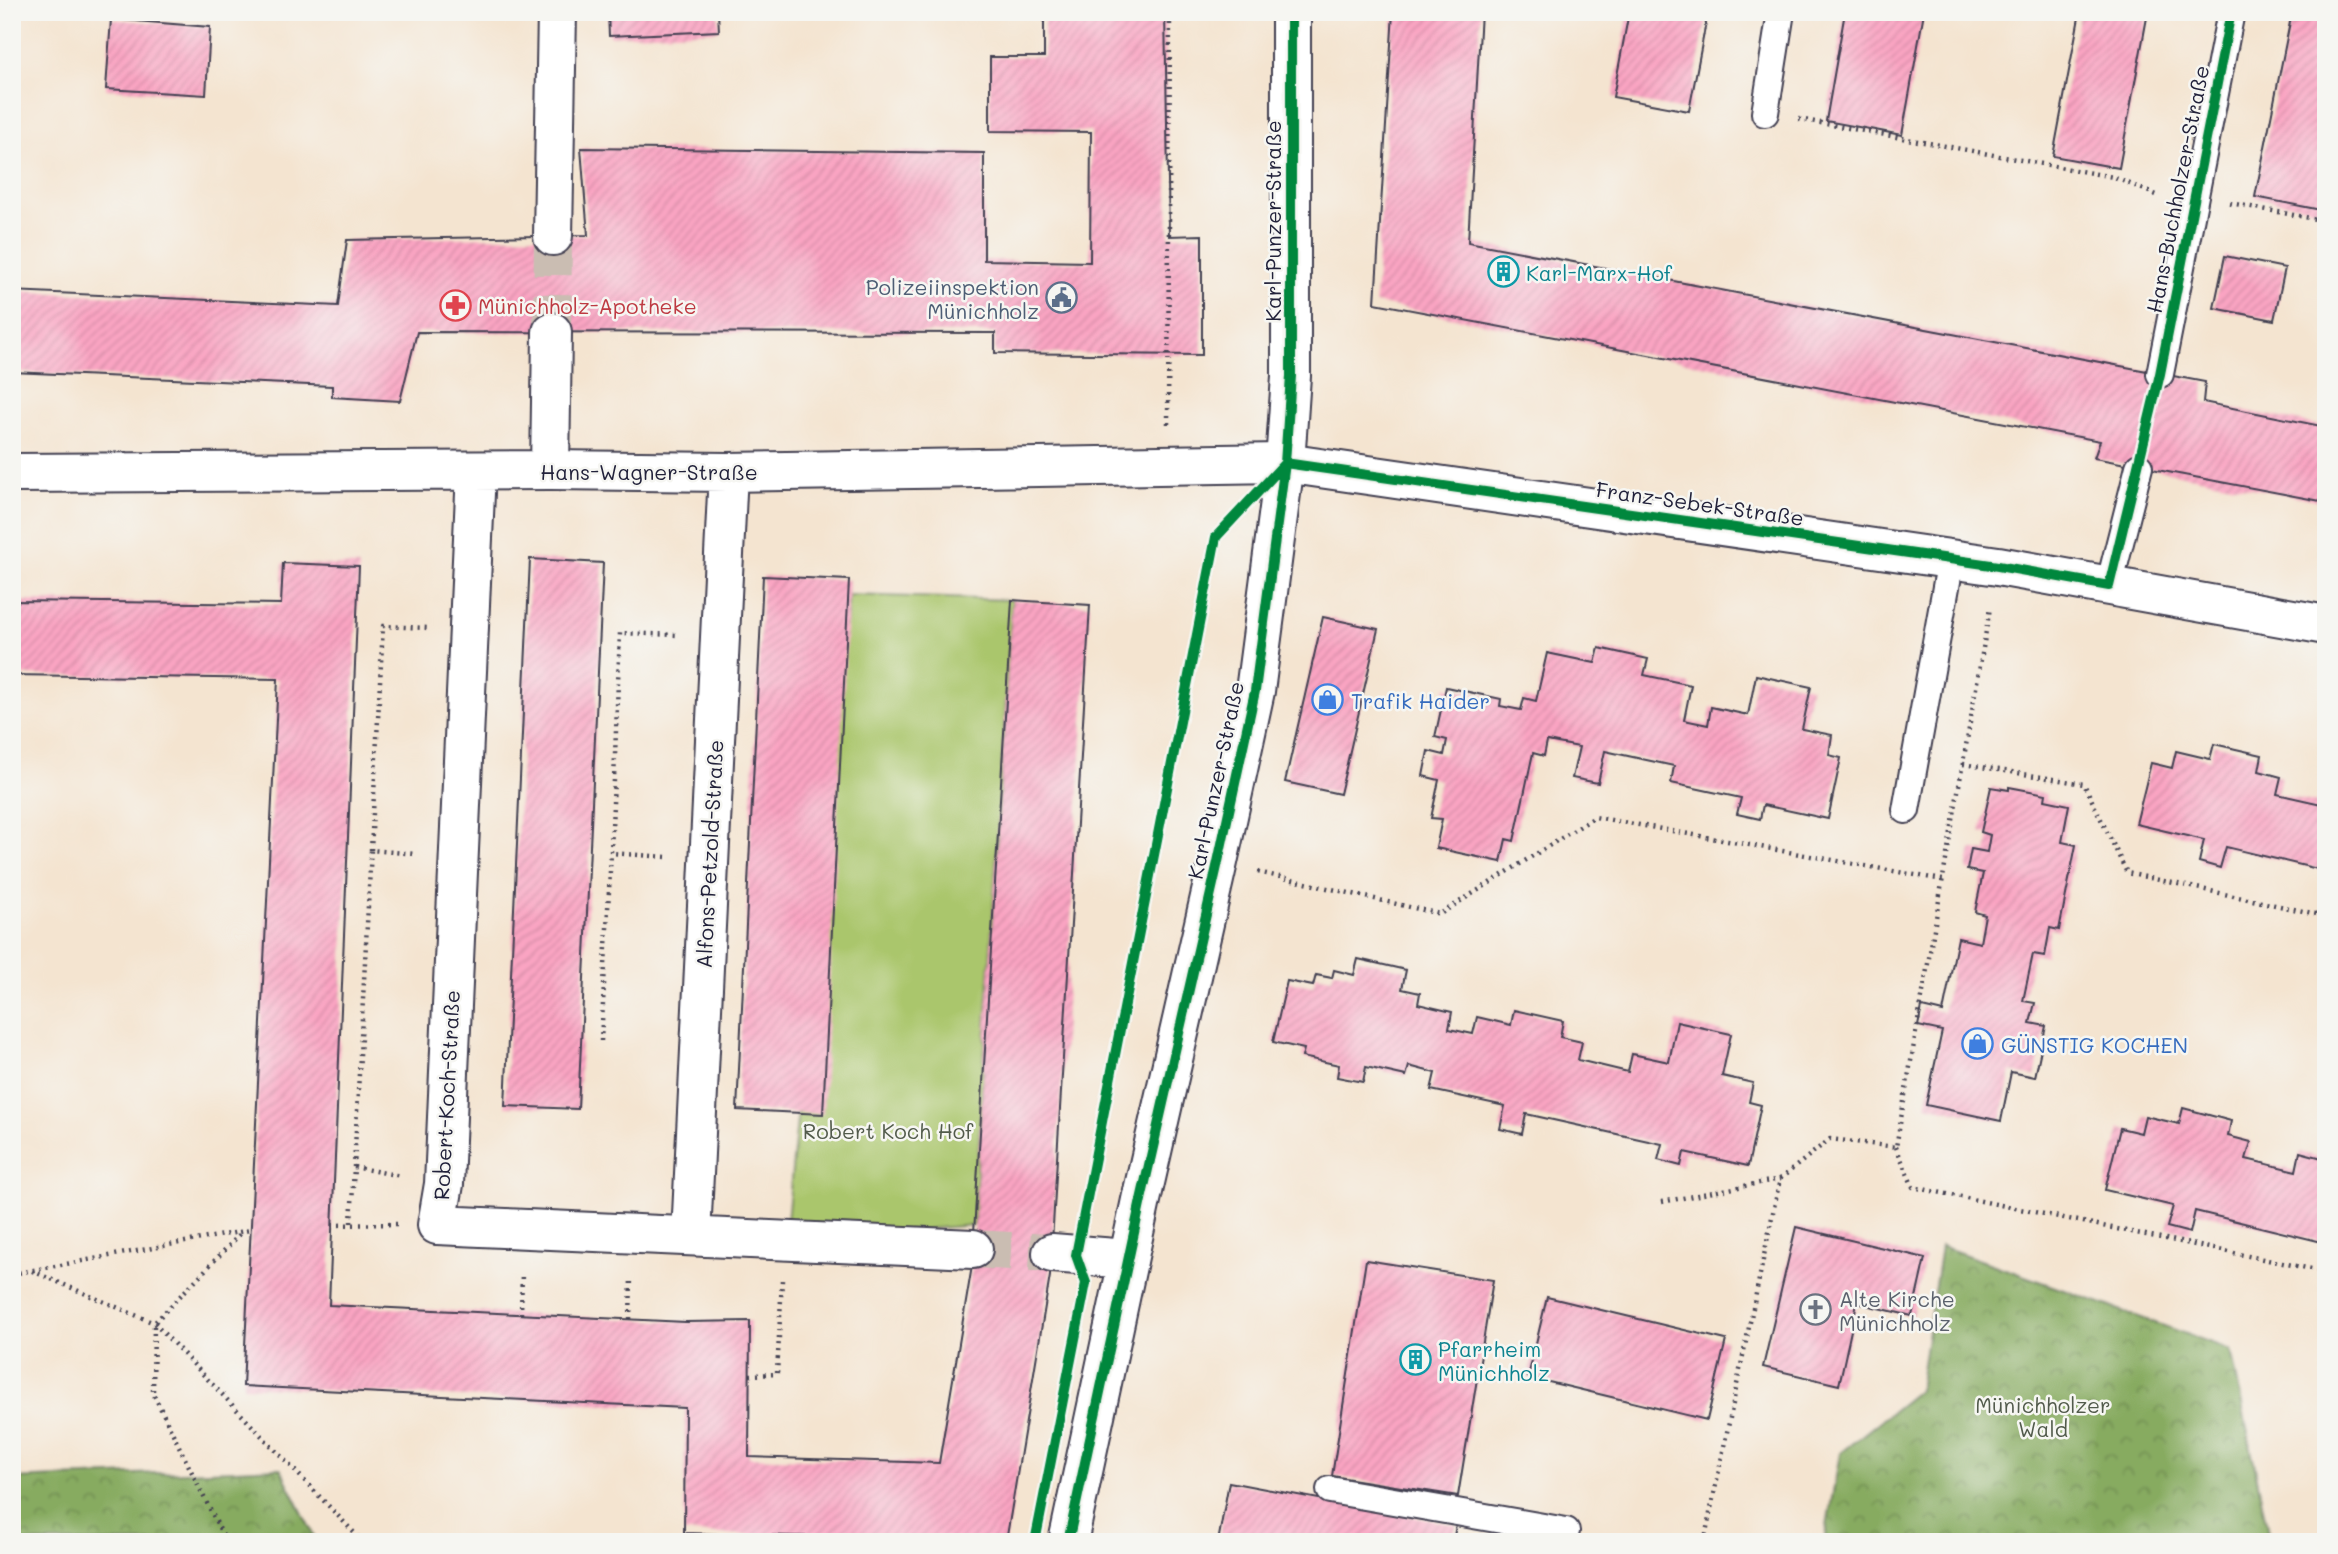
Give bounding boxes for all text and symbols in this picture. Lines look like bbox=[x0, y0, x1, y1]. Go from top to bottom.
street label: Hans-Buchholzer-Straße bbox=[2140, 63, 2214, 315]
street label: Karl-Punzer-Straße bbox=[1259, 120, 1286, 322]
building icon: Karl-Marx-Hof bbox=[1486, 255, 1520, 289]
place label: Karl-Marx-Hof bbox=[1526, 259, 1673, 286]
place label: Polizeiinspektion Münichholz bbox=[866, 273, 1039, 324]
public building icon: Polizeiinspektion Münichholz bbox=[1045, 281, 1079, 315]
pharmacy icon: Münichholz-Apotheke bbox=[438, 288, 472, 322]
place label: Münichholz-Apotheke bbox=[478, 292, 697, 319]
street label: Hans-Wagner-Straße bbox=[540, 458, 758, 485]
street label: Franz-Sebek-Straße bbox=[1594, 475, 1806, 531]
street label: Karl-Punzer-Straße bbox=[1181, 679, 1249, 881]
shop icon: Trafik Haider bbox=[1311, 683, 1345, 717]
place label: Trafik Haider bbox=[1351, 687, 1490, 714]
street label: Alfons-Petzold-Straße bbox=[690, 739, 728, 969]
street label: Robert-Koch-Straße bbox=[427, 989, 465, 1201]
shop icon: GÜNSTIG KOCHEN bbox=[1961, 1027, 1995, 1061]
place label: GÜNSTIG KOCHEN bbox=[2001, 1031, 2188, 1058]
park label: Robert Koch Hof bbox=[803, 1117, 974, 1144]
place label: Alte Kirche Münichholz bbox=[1839, 1285, 1955, 1336]
church icon: Alte Kirche Münichholz bbox=[1799, 1293, 1833, 1327]
place label: Pfarrheim Münichholz bbox=[1438, 1335, 1550, 1386]
building icon: Pfarrheim Münichholz bbox=[1398, 1343, 1432, 1377]
park label: Münichholzer Wald bbox=[1975, 1391, 2111, 1442]

